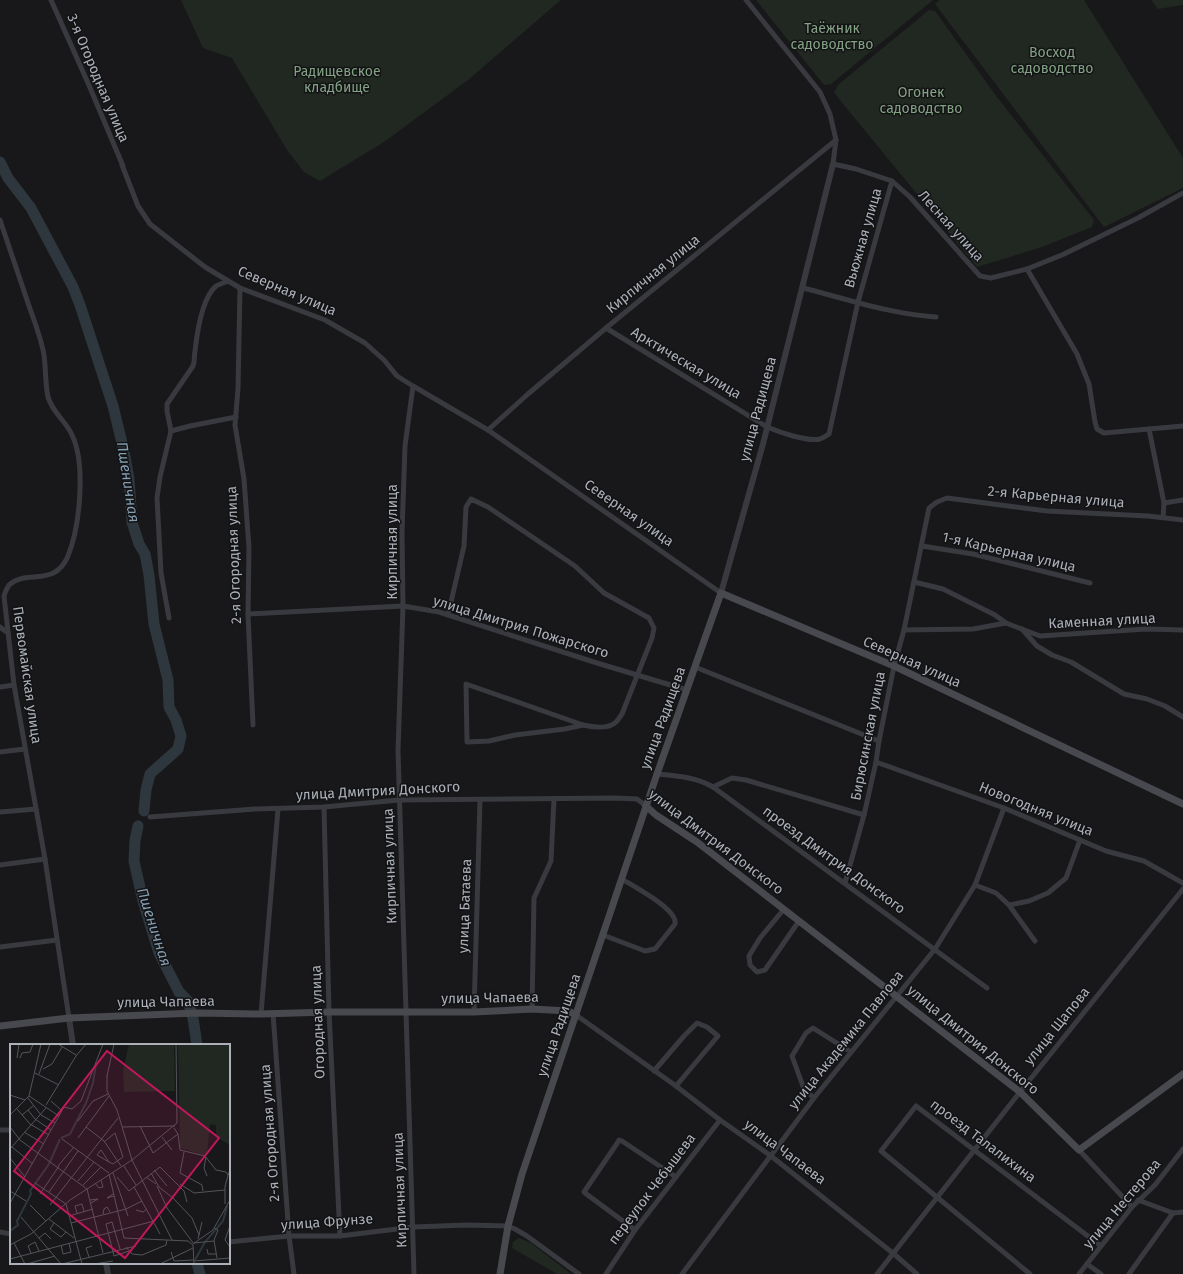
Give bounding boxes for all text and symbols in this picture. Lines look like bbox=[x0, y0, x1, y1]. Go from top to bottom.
street label: 3-я Огородная улица bbox=[63, 11, 133, 145]
park label: Таёжник садоводство bbox=[791, 20, 873, 53]
park label: Восход садоводство bbox=[1011, 44, 1093, 77]
park label: Радищевское кладбище bbox=[293, 63, 381, 96]
park label: Огонек садоводство bbox=[880, 84, 962, 117]
street label: Вьюжная улица bbox=[841, 186, 885, 290]
street label: Лесная улица bbox=[915, 187, 987, 265]
street label: Кирпичная улица bbox=[603, 231, 703, 317]
street label: Северная улица bbox=[235, 263, 339, 319]
street label: Арктическая улица bbox=[628, 323, 744, 403]
street label: улица Радищева bbox=[736, 355, 780, 463]
water label: Пшеничная bbox=[113, 440, 143, 524]
street label: Северная улица bbox=[581, 476, 677, 550]
street label: 2-я Карьерная улица bbox=[987, 483, 1125, 511]
street label: Кирпичная улица bbox=[384, 484, 401, 600]
street label: 2-я Огородная улица bbox=[223, 486, 245, 624]
street label: 1-я Карьерная улица bbox=[941, 528, 1077, 576]
street label: улица Дмитрия Пожарского bbox=[431, 592, 611, 662]
street label: Первомайская улица bbox=[9, 605, 45, 745]
street label: Каменная улица bbox=[1048, 610, 1156, 632]
street label: Северная улица bbox=[860, 633, 964, 691]
street label: улица Радищева bbox=[637, 664, 689, 772]
street label: Бирюсинская улица bbox=[847, 670, 889, 802]
street label: улица Дмитрия Донского bbox=[295, 778, 461, 804]
street label: Новогодняя улица bbox=[976, 778, 1096, 840]
street label: улица Дмитрия Донского bbox=[645, 786, 787, 898]
street label: проезд Дмитрия Донского bbox=[759, 803, 909, 917]
street label: Кирпичная улица bbox=[379, 808, 401, 924]
street label: улица Батаева bbox=[455, 858, 475, 954]
water label: Пшеничная bbox=[133, 885, 175, 969]
street label: Огородная улица bbox=[308, 965, 328, 1079]
street label: улица Академика Павлова bbox=[785, 967, 907, 1113]
street label: улица Радищева bbox=[533, 971, 585, 1079]
street label: улица Дмитрия Донского bbox=[904, 982, 1042, 1098]
street label: улица Щапова bbox=[1020, 984, 1094, 1068]
street label: улица Чапаева bbox=[441, 989, 539, 1007]
street label: улица Чапаева bbox=[117, 993, 215, 1011]
inset map bbox=[10, 1044, 230, 1264]
street label: 2-я Огородная улица bbox=[257, 1064, 283, 1202]
street label: проезд Талалихина bbox=[927, 1096, 1039, 1186]
street label: улица Чапаева bbox=[741, 1116, 829, 1188]
street label: переулок Чебышева bbox=[605, 1130, 699, 1248]
street label: Кирпичная улица bbox=[389, 1132, 411, 1248]
street label: улица Нестерова bbox=[1079, 1156, 1165, 1252]
street label: улица Фрунзе bbox=[280, 1210, 374, 1234]

